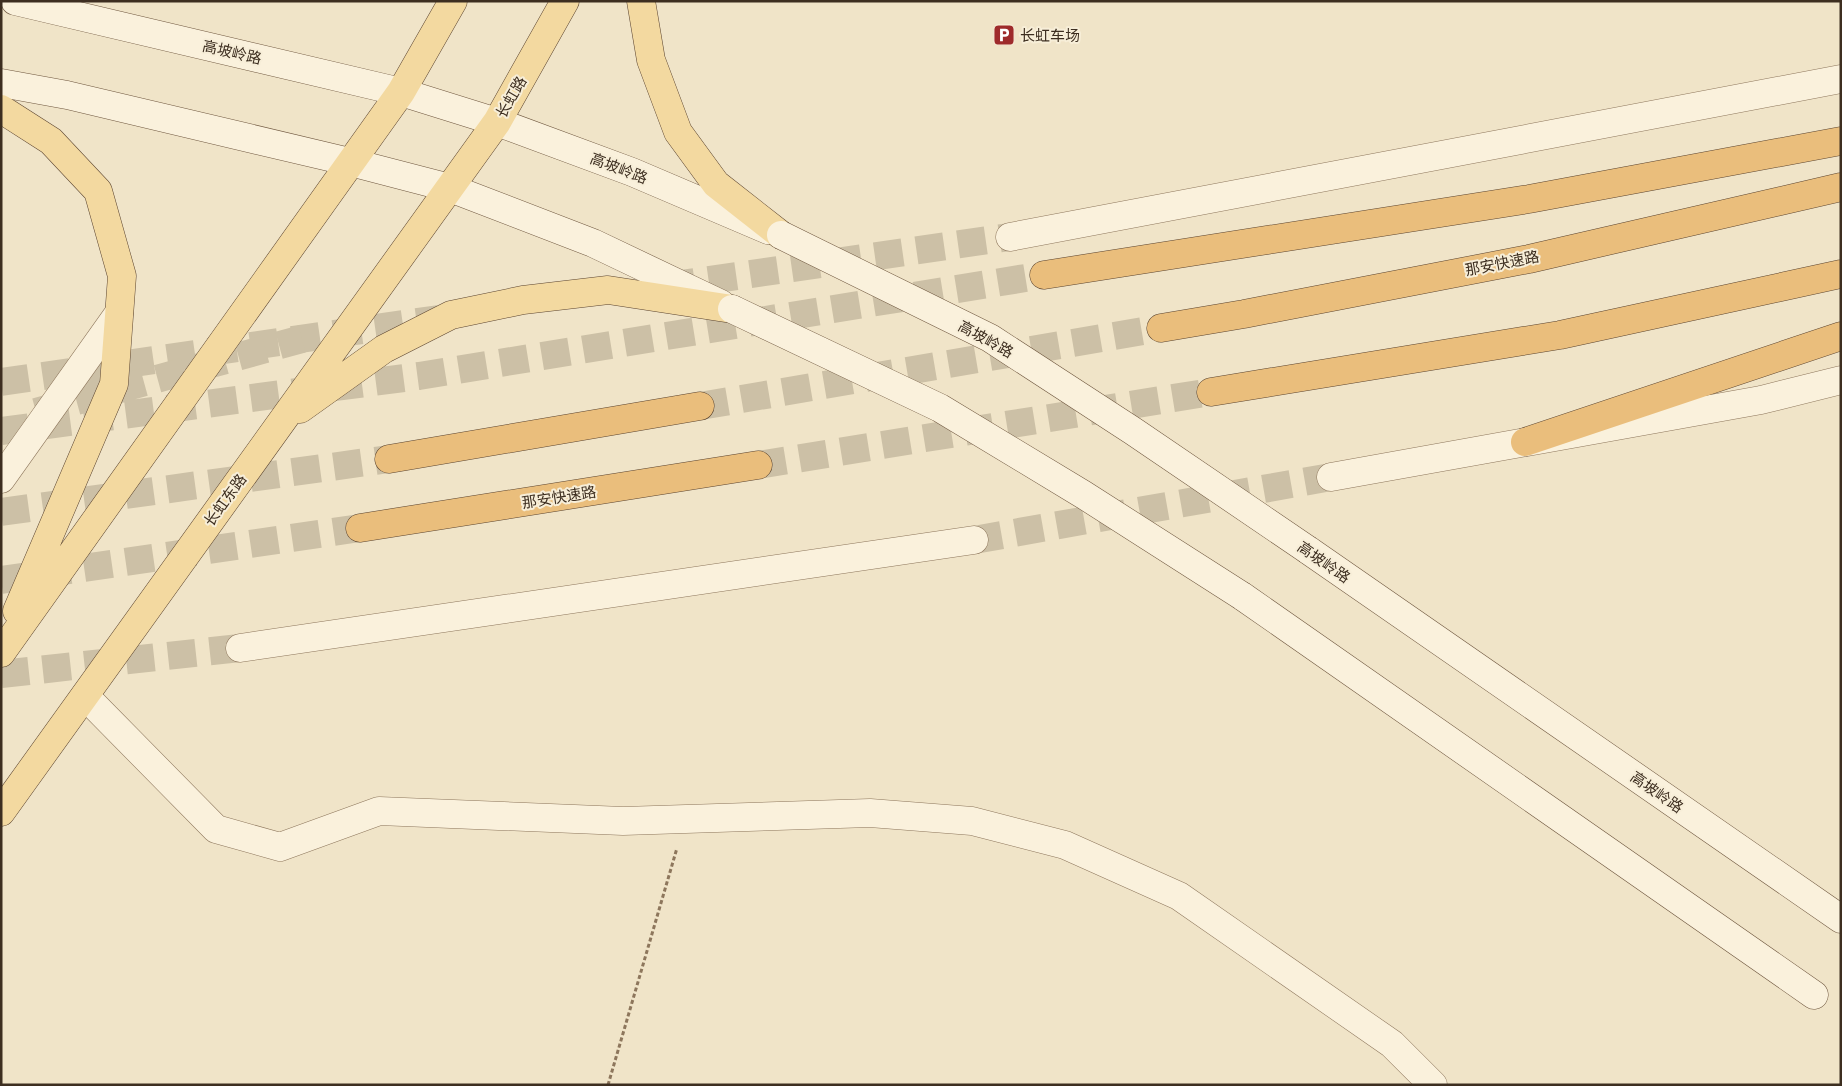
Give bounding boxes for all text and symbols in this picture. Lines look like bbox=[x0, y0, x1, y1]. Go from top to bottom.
parking icon: 长虹车场 bbox=[992, 23, 1016, 47]
place label: 长虹车场 bbox=[1020, 26, 1080, 45]
street label: 高坡岭路 bbox=[201, 36, 263, 68]
street label: 长虹路 bbox=[492, 73, 530, 121]
street label: 高坡岭路 bbox=[588, 148, 650, 188]
street label: 那安快速路 bbox=[1463, 247, 1541, 279]
street label: 高坡岭路 bbox=[955, 316, 1017, 362]
street label: 长虹东路 bbox=[200, 470, 250, 530]
street label: 那安快速路 bbox=[520, 482, 598, 512]
street label: 高坡岭路 bbox=[1294, 537, 1354, 587]
street label: 高坡岭路 bbox=[1627, 767, 1687, 817]

